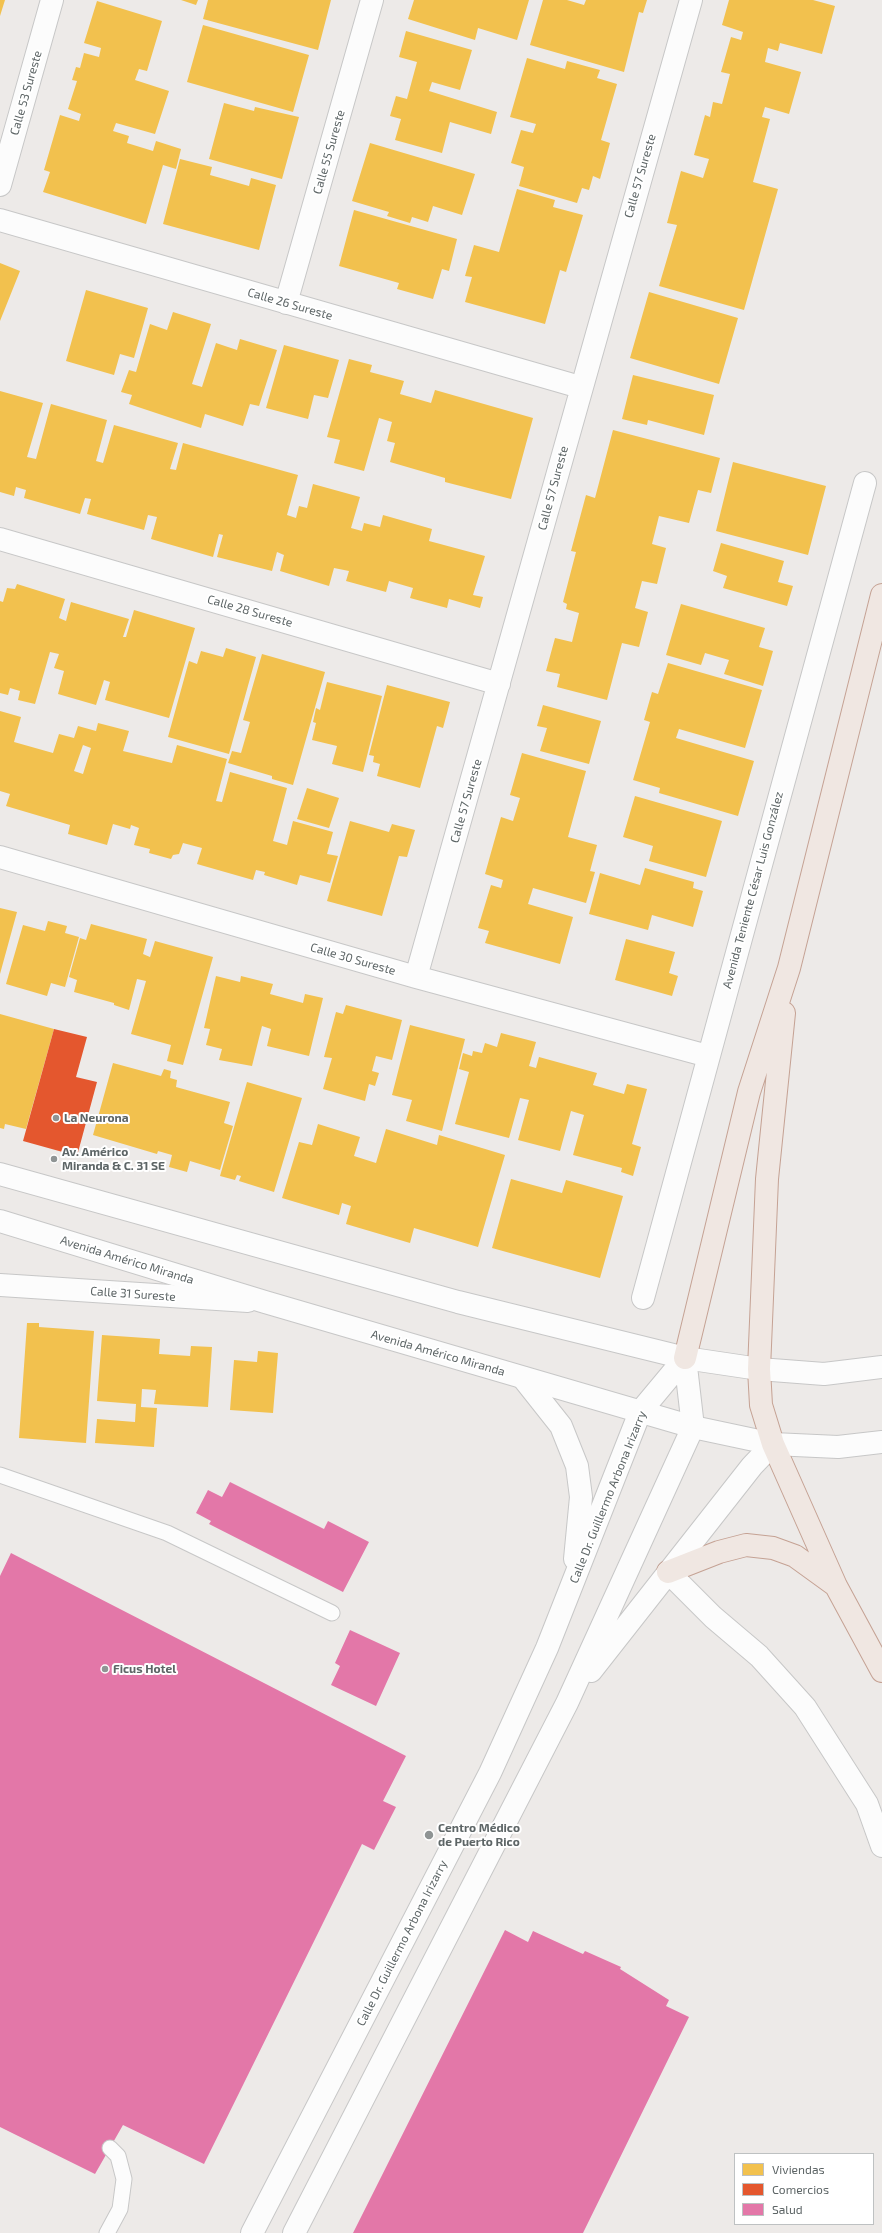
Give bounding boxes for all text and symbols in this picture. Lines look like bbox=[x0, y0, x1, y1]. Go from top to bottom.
street label: Calle 53 Sureste bbox=[7, 49, 45, 137]
street label: Calle 55 Sureste bbox=[310, 108, 348, 196]
street label: Calle 57 Sureste bbox=[621, 132, 659, 220]
street label: Calle 26 Sureste bbox=[246, 285, 334, 323]
street label: Calle 57 Sureste bbox=[535, 444, 571, 532]
street label: Calle 28 Sureste bbox=[206, 592, 294, 630]
street label: Calle 57 Sureste bbox=[447, 757, 485, 845]
street label: Avenida Teniente César Luis González bbox=[720, 790, 786, 990]
street label: Calle 30 Sureste bbox=[309, 940, 397, 978]
place label: La Neurona bbox=[64, 1111, 129, 1125]
marker: La Neurona bbox=[51, 1113, 61, 1123]
place label: Av. Américo Miranda & C. 31 SE bbox=[62, 1145, 165, 1173]
marker: Av. Américo Miranda & C. 31 SE bbox=[49, 1154, 59, 1164]
street label: Avenida Américo Miranda bbox=[59, 1233, 195, 1287]
street label: Calle 31 Sureste bbox=[90, 1284, 176, 1304]
street label: Avenida Américo Miranda bbox=[369, 1327, 507, 1379]
street label: Calle Dr. Guillermo Arbona Irizarry bbox=[567, 1409, 649, 1585]
place label: Ficus Hotel bbox=[113, 1662, 176, 1676]
marker: Ficus Hotel bbox=[100, 1664, 110, 1674]
place label: Centro Médico de Puerto Rico bbox=[438, 1821, 520, 1849]
marker: Centro Médico de Puerto Rico bbox=[423, 1829, 435, 1841]
street label: Calle Dr. Guillermo Arbona Irizarry bbox=[354, 1857, 450, 2029]
legend bbox=[734, 2153, 874, 2225]
text: Viviendas bbox=[772, 2162, 825, 2176]
text: Comercios bbox=[772, 2182, 829, 2196]
text: Salud bbox=[772, 2202, 803, 2216]

